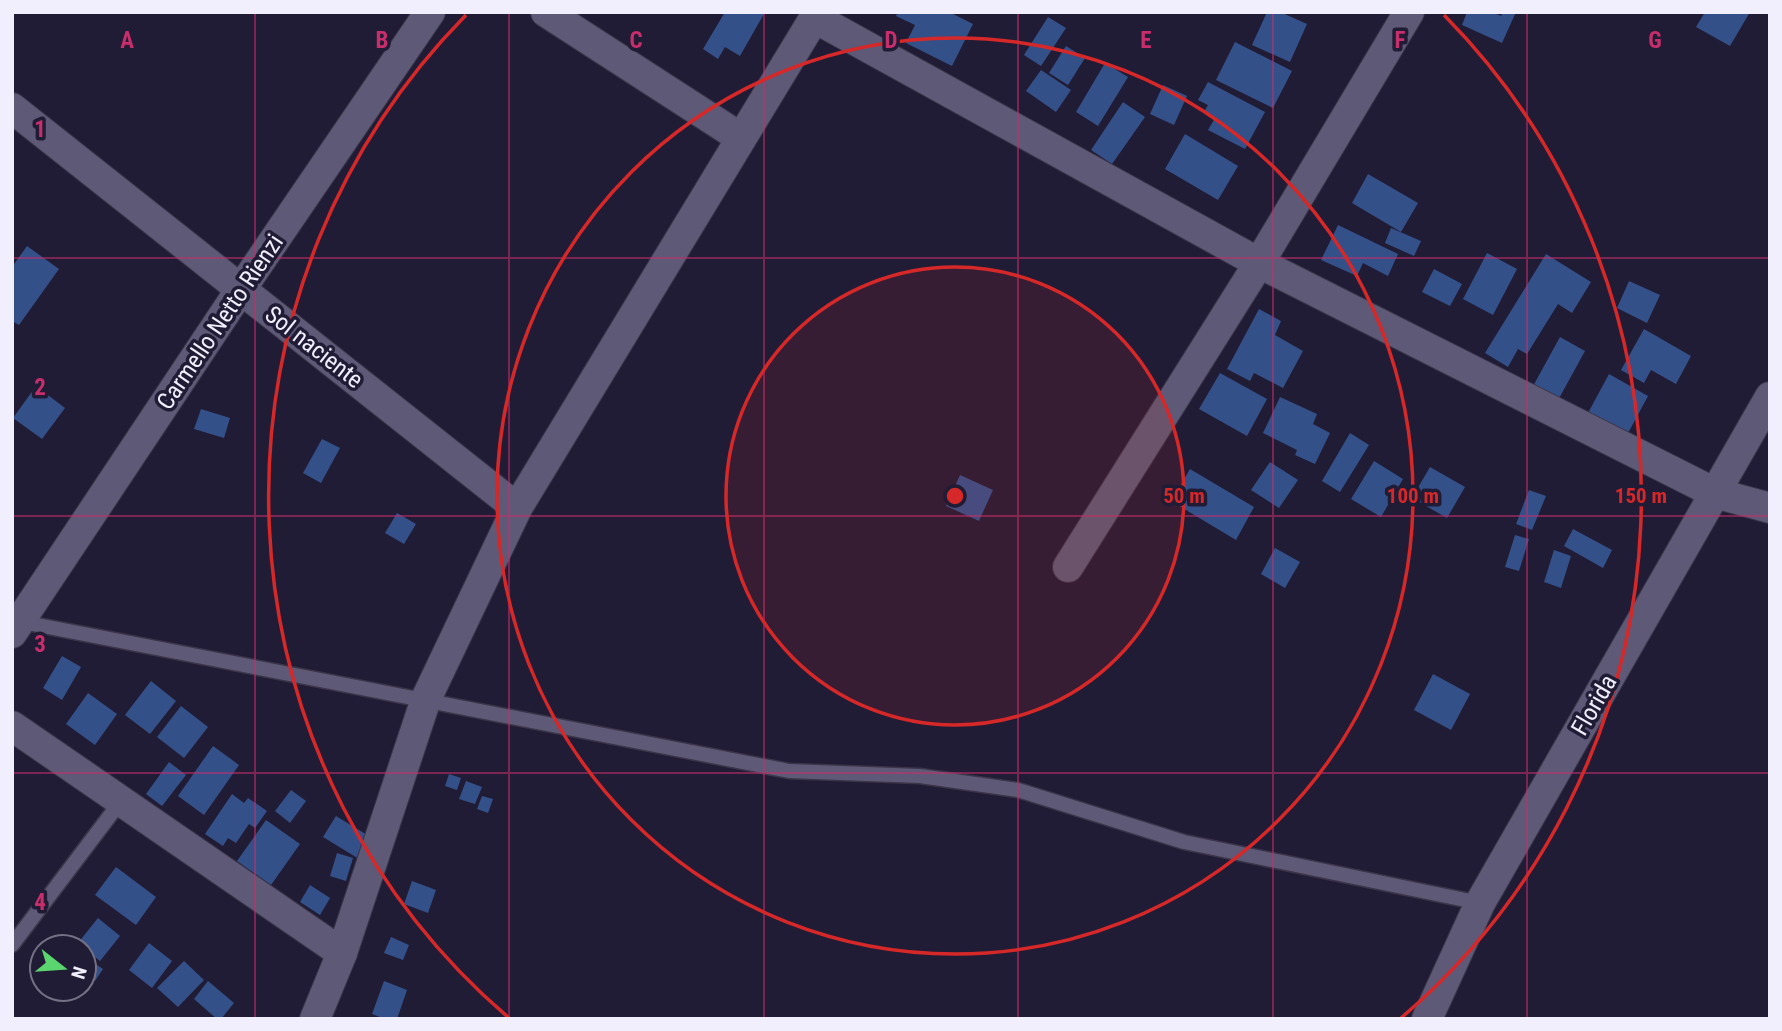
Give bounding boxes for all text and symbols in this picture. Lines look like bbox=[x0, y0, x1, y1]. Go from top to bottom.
text: A bbox=[120, 27, 134, 54]
text: B bbox=[376, 27, 388, 54]
text: C bbox=[629, 27, 643, 54]
text: D bbox=[885, 27, 898, 54]
text: E bbox=[1140, 27, 1152, 54]
text: F bbox=[1395, 27, 1406, 54]
text: G bbox=[1648, 27, 1662, 54]
text: 1 bbox=[34, 116, 46, 143]
street label: Carmello Netto Rienzi bbox=[151, 229, 289, 415]
street label: Sol naciente bbox=[259, 300, 369, 394]
text: 2 bbox=[34, 374, 46, 401]
centre of rings bbox=[943, 484, 967, 508]
text: 50 m bbox=[1163, 484, 1205, 508]
text: 100 m bbox=[1387, 484, 1439, 508]
text: 150 m bbox=[1615, 484, 1667, 508]
text: 3 bbox=[34, 631, 46, 658]
street label: Florida bbox=[1566, 670, 1622, 740]
text: 4 bbox=[34, 889, 46, 916]
north arrow bbox=[28, 933, 98, 1003]
text: N bbox=[66, 964, 91, 982]

